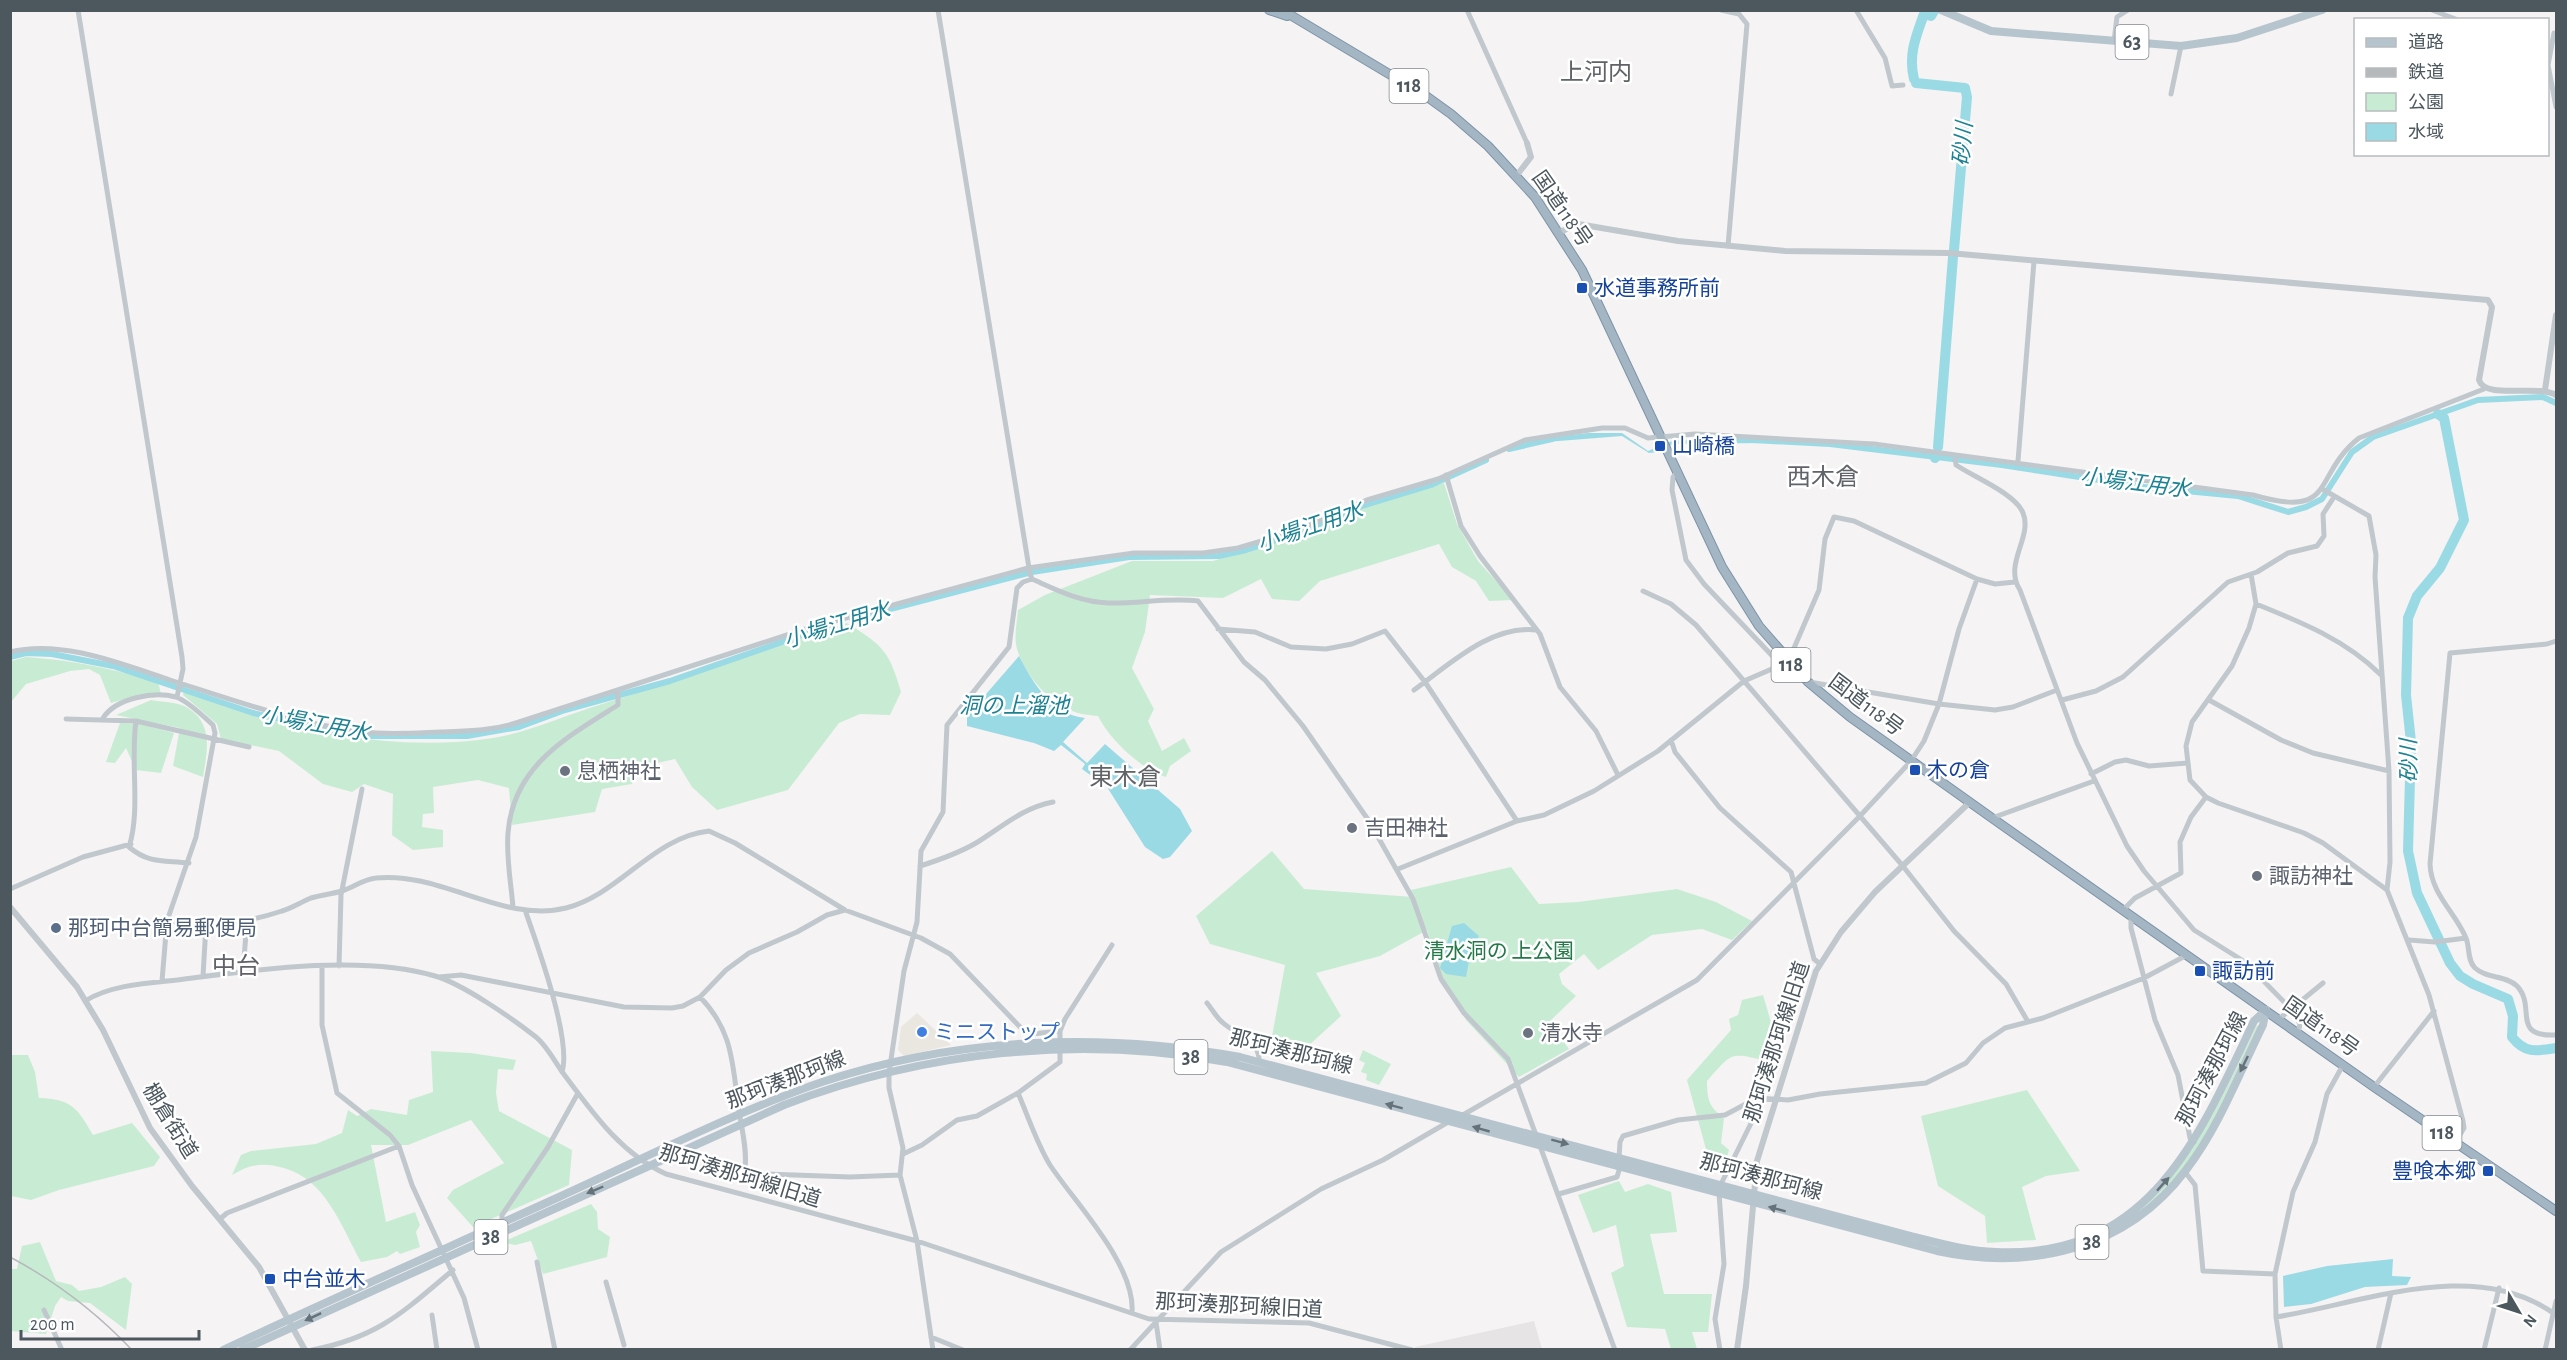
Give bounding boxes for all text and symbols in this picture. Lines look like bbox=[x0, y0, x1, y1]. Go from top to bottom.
legend bbox=[2354, 18, 2549, 156]
road number: 63 bbox=[2116, 25, 2148, 59]
text: 道路 bbox=[2408, 32, 2444, 52]
district label: 上河内 bbox=[1560, 59, 1632, 85]
text: 鉄道 bbox=[2408, 62, 2444, 82]
road number: 118 bbox=[1390, 69, 1428, 103]
text: 公園 bbox=[2408, 93, 2444, 112]
water label: 砂川 bbox=[1949, 119, 1976, 167]
text: 水域 bbox=[2408, 123, 2444, 142]
street label: 国道118号 bbox=[1528, 167, 1596, 251]
place label: 水道事務所前 bbox=[1594, 277, 1720, 299]
marker: 水道事務所前 bbox=[1575, 281, 1589, 295]
place label: 山崎橋 bbox=[1672, 435, 1735, 457]
marker: 山崎橋 bbox=[1653, 439, 1667, 453]
district label: 西木倉 bbox=[1787, 464, 1859, 490]
water label: 小場江用水 bbox=[2079, 464, 2193, 501]
water label: 小場江用水 bbox=[1254, 497, 1367, 555]
water label: 小場江用水 bbox=[781, 597, 895, 652]
road number: 118 bbox=[1772, 648, 1810, 682]
street label: 国道118号 bbox=[1825, 670, 1908, 740]
water label: 洞の上溜池 bbox=[959, 694, 1071, 717]
water label: 小場江用水 bbox=[259, 703, 373, 745]
water label: 砂川 bbox=[2397, 737, 2420, 783]
place label: 木の倉 bbox=[1927, 759, 1990, 781]
place label: 息栖神社 bbox=[577, 760, 661, 782]
marker: 木の倉 bbox=[1908, 763, 1922, 777]
marker: 息栖神社 bbox=[558, 764, 572, 778]
district label: 東木倉 bbox=[1089, 764, 1161, 790]
place label: 吉田神社 bbox=[1364, 817, 1448, 839]
marker: 吉田神社 bbox=[1345, 821, 1359, 835]
place label: 諏訪神社 bbox=[2269, 865, 2353, 887]
marker: 諏訪神社 bbox=[2250, 869, 2264, 883]
place label: 那珂中台簡易郵便局 bbox=[68, 917, 257, 939]
marker: 那珂中台簡易郵便局 bbox=[49, 921, 63, 935]
park label: 清水洞の 上公園 bbox=[1424, 940, 1574, 962]
district label: 中台 bbox=[212, 953, 260, 979]
street label: 那珂湊那珂線旧道 bbox=[1740, 959, 1813, 1125]
place label: 諏訪前 bbox=[2212, 960, 2275, 982]
marker: 諏訪前 bbox=[2193, 964, 2207, 978]
street label: 国道118号 bbox=[2279, 993, 2363, 1061]
street label: 那珂湊那珂線 bbox=[2172, 1008, 2251, 1130]
place label: ミニストップ bbox=[934, 1021, 1060, 1043]
place label: 清水寺 bbox=[1540, 1022, 1603, 1044]
marker: ミニストップ bbox=[915, 1025, 929, 1039]
street label: 那珂湊那珂線 bbox=[1227, 1026, 1355, 1077]
marker: 清水寺 bbox=[1521, 1026, 1535, 1040]
road number: 38 bbox=[1174, 1040, 1208, 1074]
street label: 那珂湊那珂線 bbox=[723, 1047, 849, 1112]
one-way arrow bbox=[2239, 1056, 2249, 1073]
street label: 棚倉街道 bbox=[139, 1079, 202, 1162]
one-way arrow bbox=[1385, 1101, 1403, 1110]
road number: 118 bbox=[2422, 1116, 2462, 1150]
one-way arrow bbox=[1472, 1124, 1490, 1134]
one-way arrow bbox=[1551, 1138, 1569, 1147]
street label: 那珂湊那珂線旧道 bbox=[657, 1140, 824, 1211]
street label: 那珂湊那珂線 bbox=[1697, 1150, 1825, 1203]
place label: 豊喰本郷 bbox=[2392, 1160, 2476, 1182]
marker: 豊喰本郷 bbox=[2481, 1164, 2495, 1178]
one-way arrow bbox=[2156, 1176, 2170, 1191]
one-way arrow bbox=[586, 1185, 604, 1195]
one-way arrow bbox=[1768, 1203, 1786, 1213]
road number: 38 bbox=[474, 1220, 508, 1254]
road number: 38 bbox=[2076, 1225, 2108, 1259]
place label: 中台並木 bbox=[282, 1268, 366, 1290]
marker: 中台並木 bbox=[263, 1272, 277, 1286]
north arrow bbox=[2489, 1282, 2549, 1342]
street label: 那珂湊那珂線旧道 bbox=[1155, 1290, 1323, 1321]
scale bar bbox=[21, 1303, 200, 1341]
text: N bbox=[2520, 1311, 2540, 1330]
one-way arrow bbox=[305, 1313, 322, 1322]
text: 200 m bbox=[30, 1316, 75, 1334]

